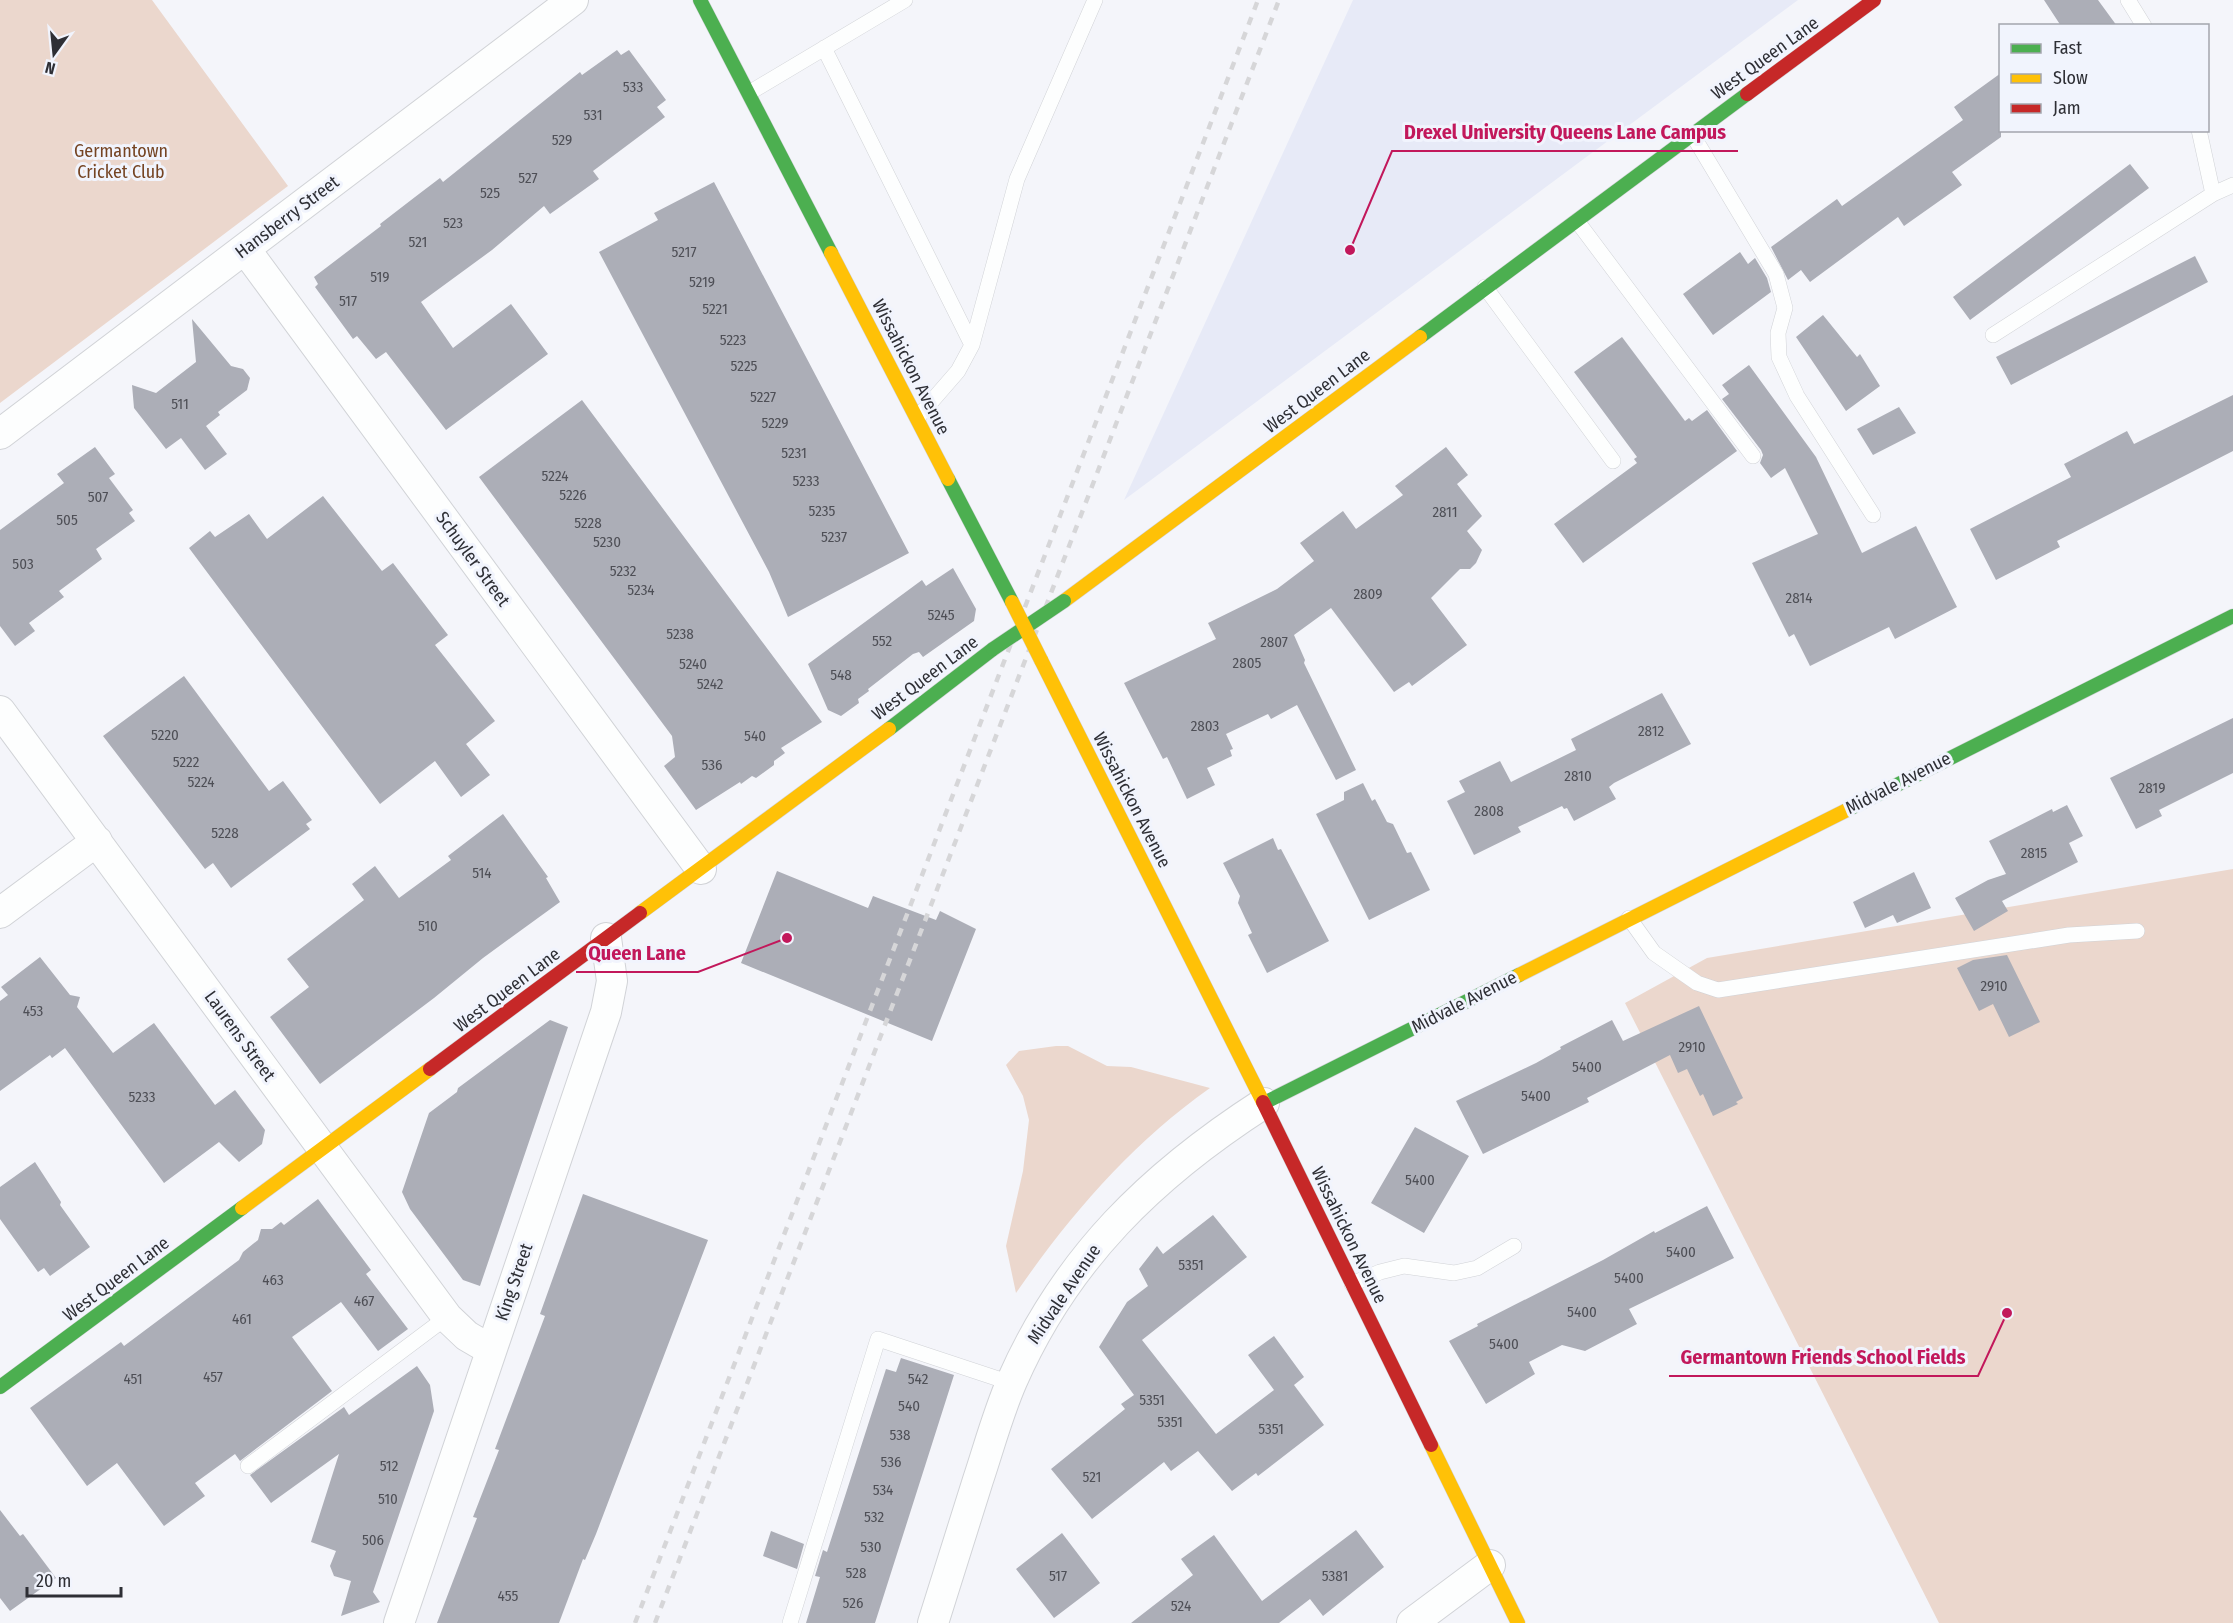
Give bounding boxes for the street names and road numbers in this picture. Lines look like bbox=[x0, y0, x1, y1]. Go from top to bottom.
street label: West Queen Lane bbox=[1707, 12, 1823, 104]
street label: Hansberry Street bbox=[231, 171, 343, 263]
street label: Wissahickon Avenue bbox=[867, 296, 955, 439]
street label: West Queen Lane bbox=[1260, 344, 1375, 438]
street label: Schuyler Street bbox=[431, 507, 515, 611]
street label: West Queen Lane bbox=[868, 631, 983, 725]
street label: Wissahickon Avenue bbox=[1088, 729, 1176, 872]
street label: Midvale Avenue bbox=[1842, 747, 1954, 819]
street label: West Queen Lane bbox=[450, 943, 565, 1037]
street label: Midvale Avenue bbox=[1408, 966, 1520, 1038]
street label: Laurens Street bbox=[200, 986, 280, 1086]
street label: Wissahickon Avenue bbox=[1306, 1163, 1392, 1307]
street label: West Queen Lane bbox=[59, 1232, 174, 1326]
street label: King Street bbox=[490, 1240, 538, 1324]
street label: Midvale Avenue bbox=[1023, 1240, 1105, 1348]

